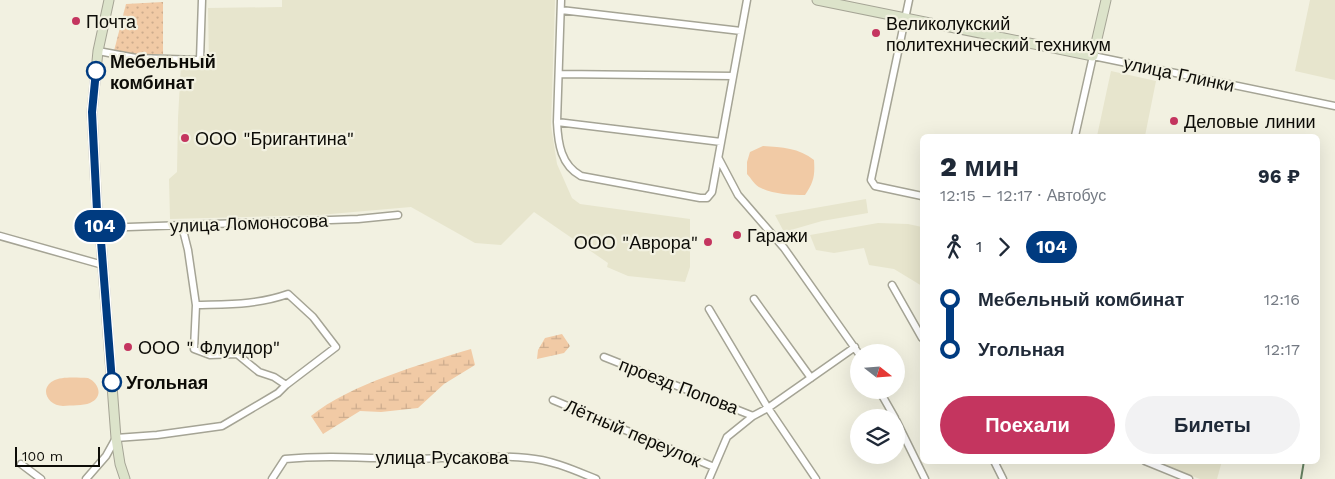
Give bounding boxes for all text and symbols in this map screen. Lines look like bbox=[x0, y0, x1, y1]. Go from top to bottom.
place label: Почта bbox=[86, 11, 137, 32]
place label: Великолукский политехнический техникум bbox=[886, 13, 1111, 55]
marker: Почта bbox=[70, 15, 82, 27]
marker: Великолукский политехнический техникум bbox=[870, 27, 882, 39]
place label: Мебельный комбинат bbox=[110, 51, 216, 93]
street label: улица Глинки bbox=[1122, 52, 1236, 96]
marker: Мебельный комбинат bbox=[86, 61, 106, 81]
place label: Деловые линии bbox=[1184, 111, 1316, 132]
marker: Деловые линии bbox=[1168, 115, 1180, 127]
place label: ООО "Бригантина" bbox=[195, 128, 354, 149]
marker: ООО "Бригантина" bbox=[179, 132, 191, 144]
text: 2 мин bbox=[940, 150, 1019, 183]
text: 96 ₽ bbox=[1258, 165, 1300, 188]
text: 12:15 – 12:17 · Автобус bbox=[940, 186, 1106, 205]
line badge: 104 bbox=[71, 210, 129, 242]
street label: улица Ломоносова bbox=[169, 210, 329, 236]
text: 104 bbox=[85, 215, 115, 236]
place label: Гаражи bbox=[747, 225, 808, 246]
marker: Гаражи bbox=[731, 229, 743, 241]
place label: ООО "Аврора" bbox=[574, 232, 698, 253]
icon: walk bbox=[940, 233, 968, 261]
icon: forward bbox=[990, 233, 1018, 261]
marker: ООО "Аврора" bbox=[702, 236, 714, 248]
text: 104 bbox=[1036, 236, 1067, 257]
text: 1 bbox=[976, 237, 982, 256]
text: Мебельный комбинат bbox=[978, 288, 1184, 311]
text: 12:16 bbox=[1264, 290, 1300, 309]
place label: ООО " Флуидор" bbox=[138, 337, 280, 358]
text: Угольная bbox=[978, 338, 1065, 361]
text: 12:17 bbox=[1264, 340, 1300, 359]
marker: ООО " Флуидор" bbox=[122, 341, 134, 353]
north arrow bbox=[850, 344, 905, 399]
map controls bbox=[850, 344, 905, 464]
street label: проезд Попова bbox=[616, 354, 742, 419]
marker: Угольная bbox=[102, 372, 122, 392]
place label: Угольная bbox=[126, 372, 208, 393]
street label: Лётный переулок bbox=[562, 395, 704, 471]
button: Поехали bbox=[940, 396, 1115, 454]
button: Билеты bbox=[1125, 396, 1300, 454]
button: layers bbox=[850, 409, 905, 464]
scale bar bbox=[15, 444, 100, 467]
street label: улица Русакова bbox=[376, 447, 509, 468]
text: 100 m bbox=[22, 448, 63, 464]

